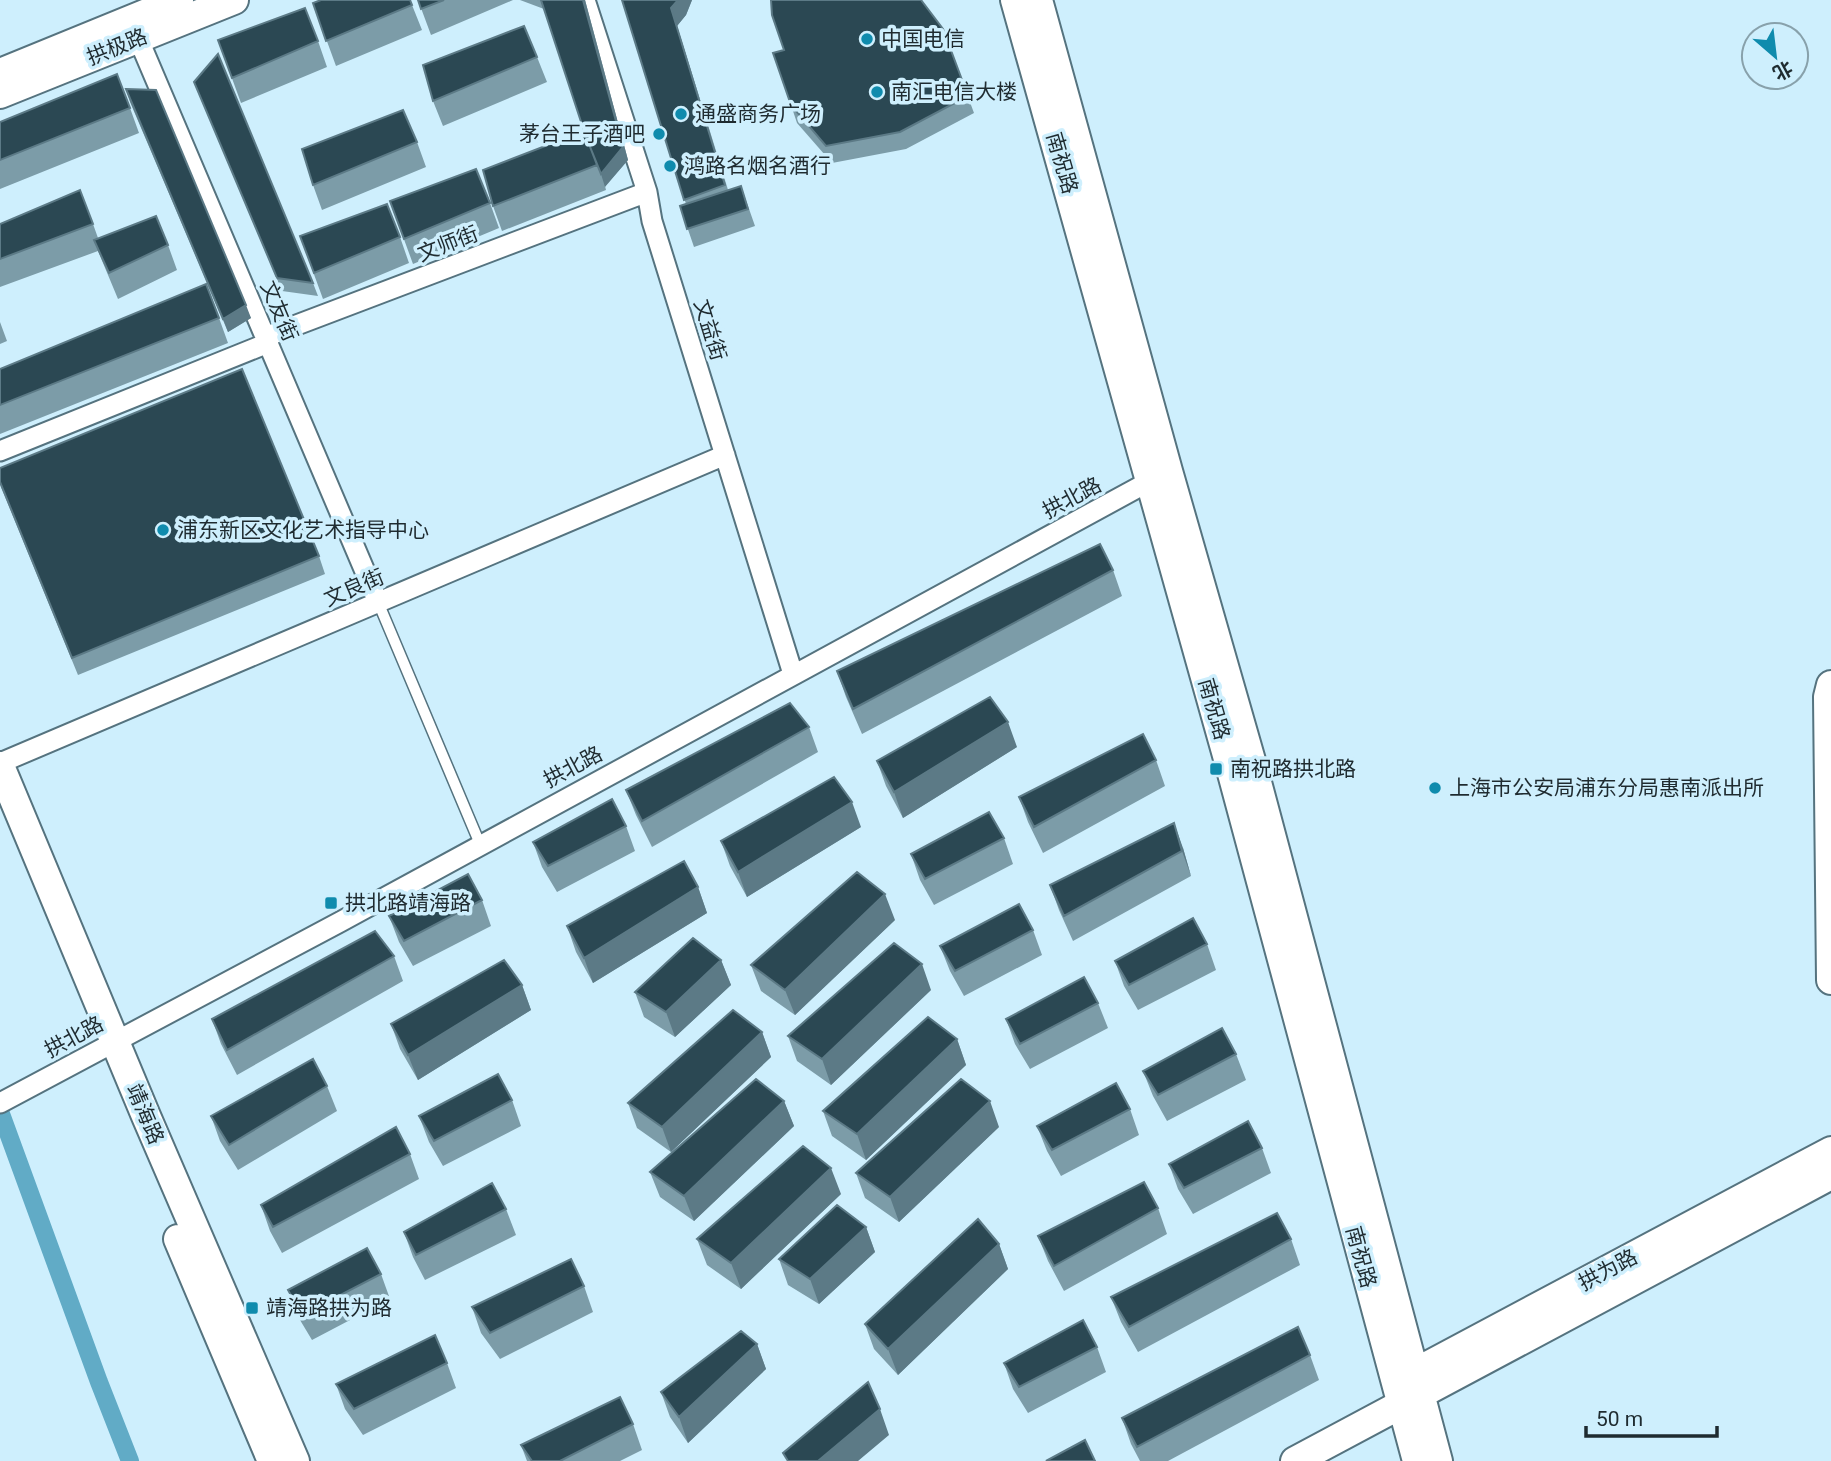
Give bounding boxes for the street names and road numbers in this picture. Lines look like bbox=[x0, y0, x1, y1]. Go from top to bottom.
street label: 拱极路 bbox=[83, 24, 151, 70]
street label: 南祝路 bbox=[1042, 129, 1082, 197]
street label: 文师街 bbox=[414, 222, 482, 266]
street label: 文友街 bbox=[256, 277, 302, 345]
street label: 文益街 bbox=[689, 296, 731, 364]
street label: 拱北路 bbox=[1039, 473, 1105, 523]
street label: 文良街 bbox=[320, 565, 388, 611]
street label: 南祝路 bbox=[1194, 675, 1234, 743]
street label: 拱北路 bbox=[540, 742, 606, 792]
street label: 拱北路 bbox=[41, 1012, 107, 1062]
street label: 靖海路 bbox=[122, 1080, 168, 1148]
street label: 南祝路 bbox=[1341, 1223, 1381, 1291]
street label: 拱为路 bbox=[1575, 1245, 1641, 1295]

